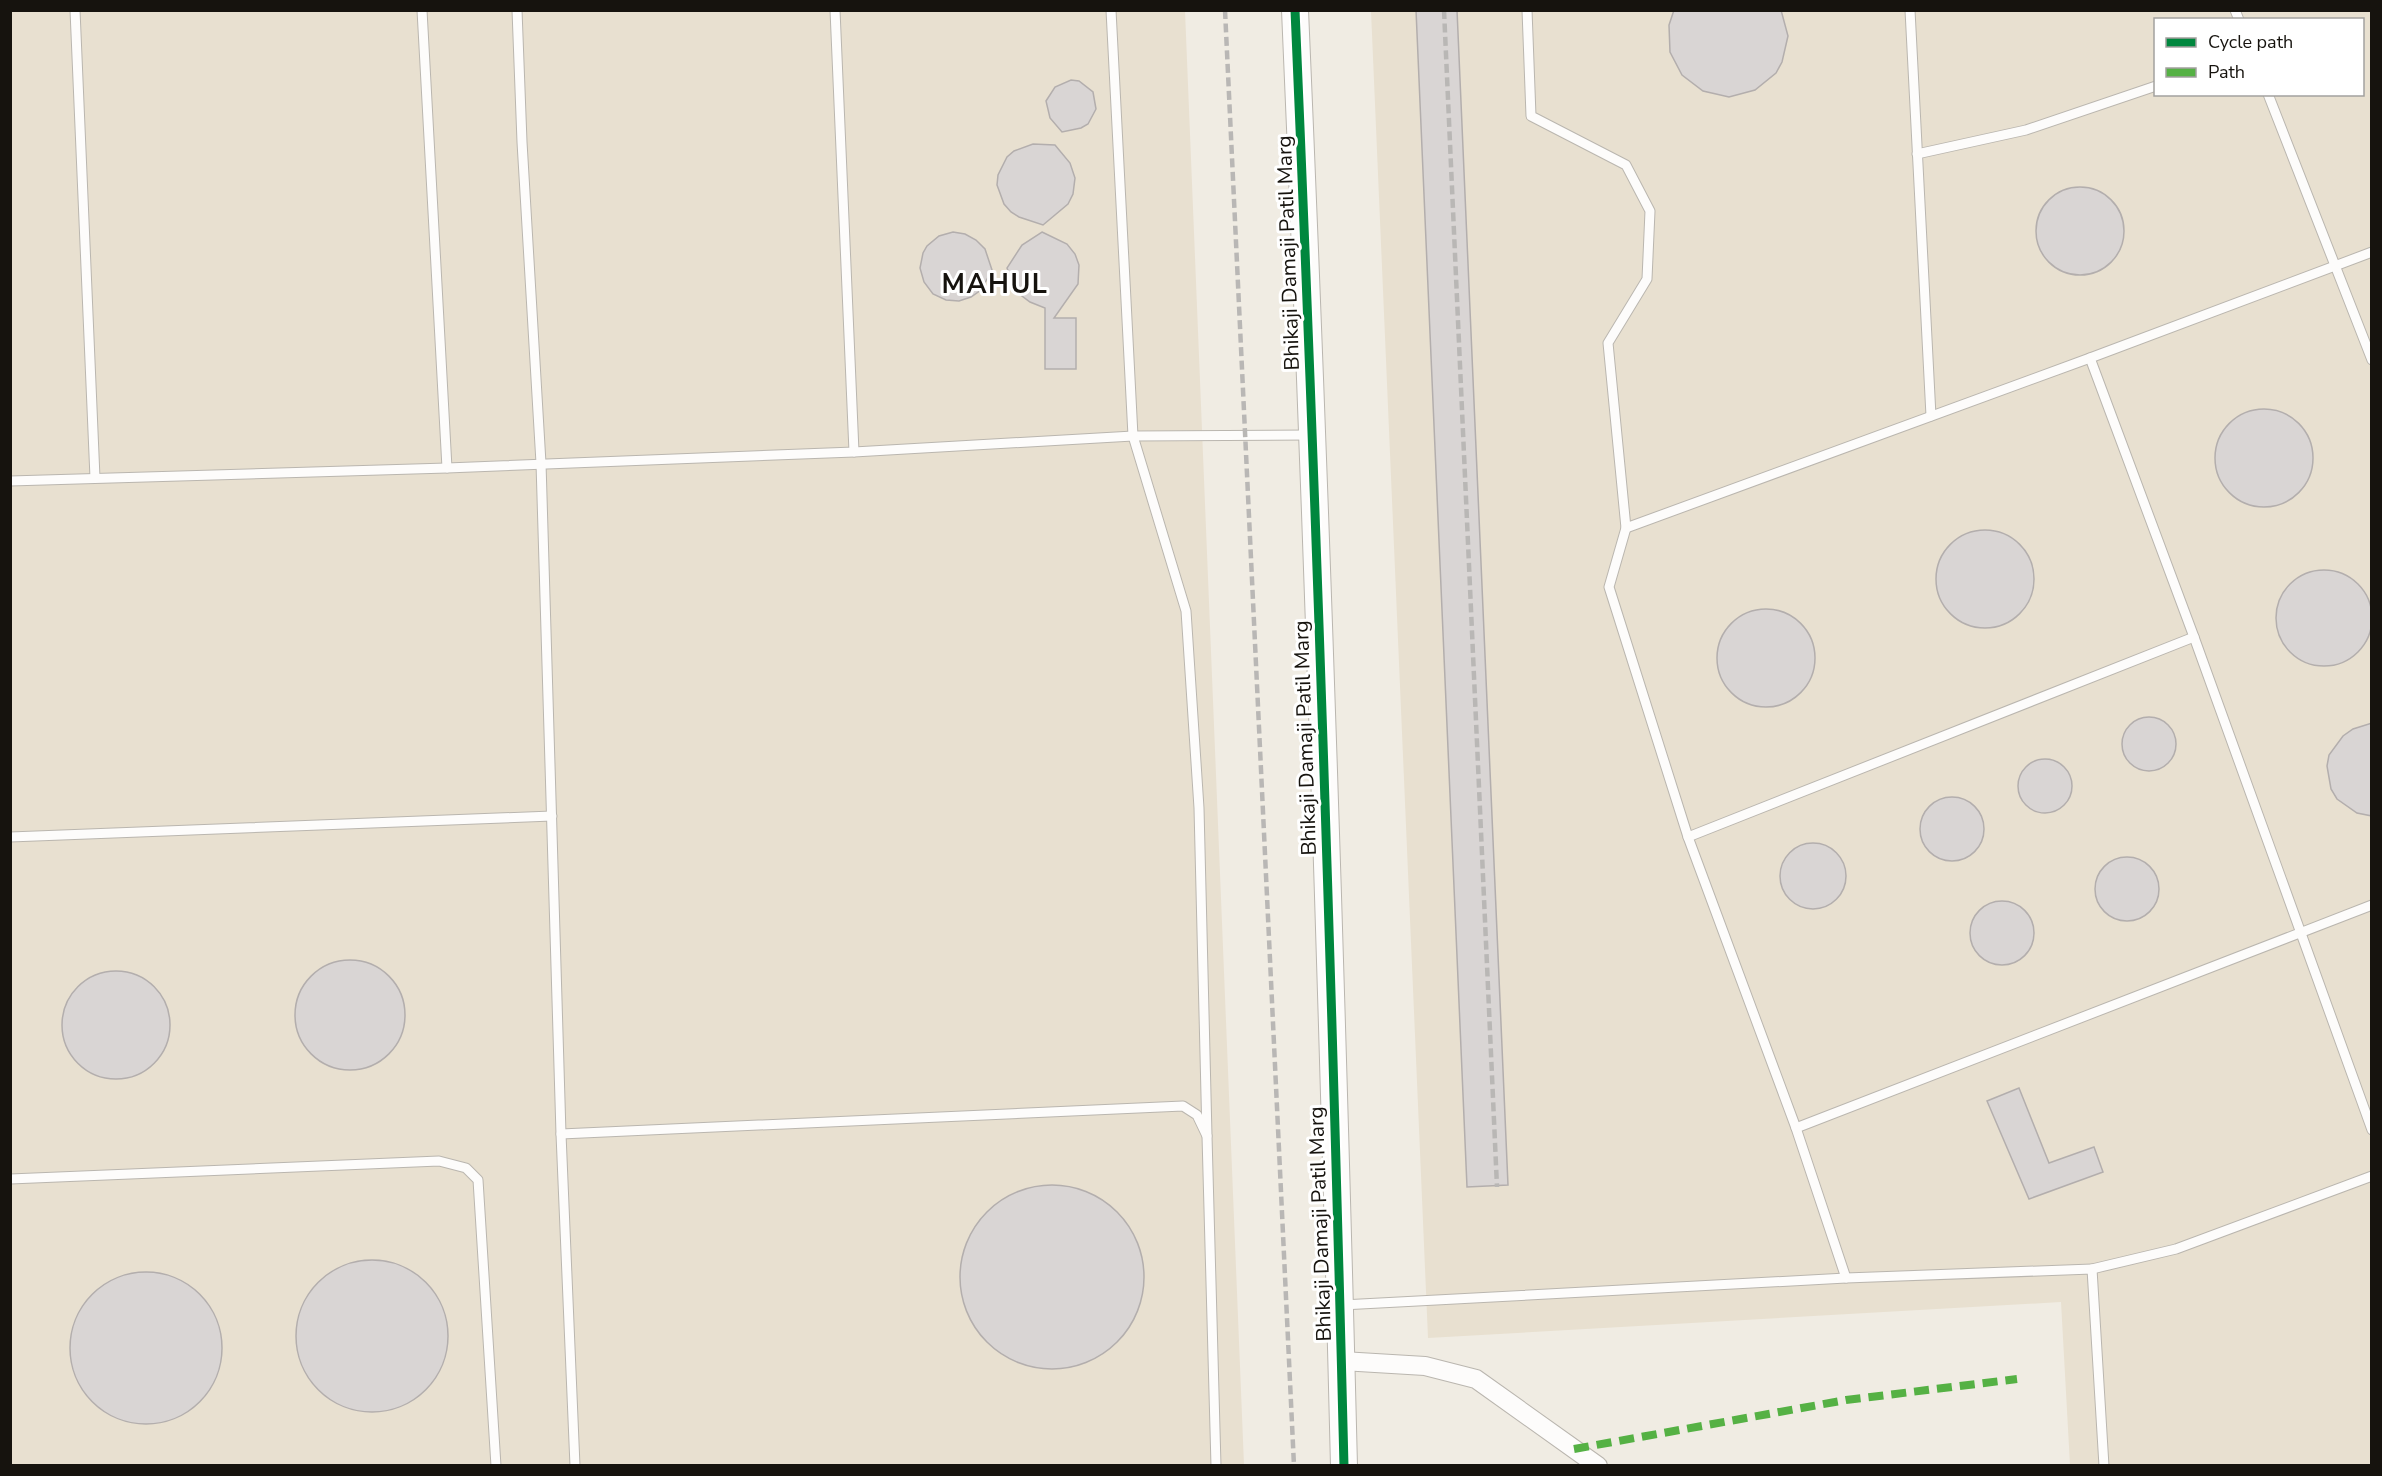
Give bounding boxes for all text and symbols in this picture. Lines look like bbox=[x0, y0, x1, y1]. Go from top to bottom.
legend bbox=[2154, 18, 2364, 96]
text: Cycle path bbox=[2208, 30, 2293, 54]
text: Path bbox=[2208, 60, 2245, 84]
street label: Bhikaji Damaji Patil Marg bbox=[1270, 135, 1306, 371]
district label: MAHUL bbox=[942, 266, 1049, 303]
street label: Bhikaji Damaji Patil Marg bbox=[1287, 620, 1323, 856]
street label: Bhikaji Damaji Patil Marg bbox=[1302, 1106, 1338, 1342]

